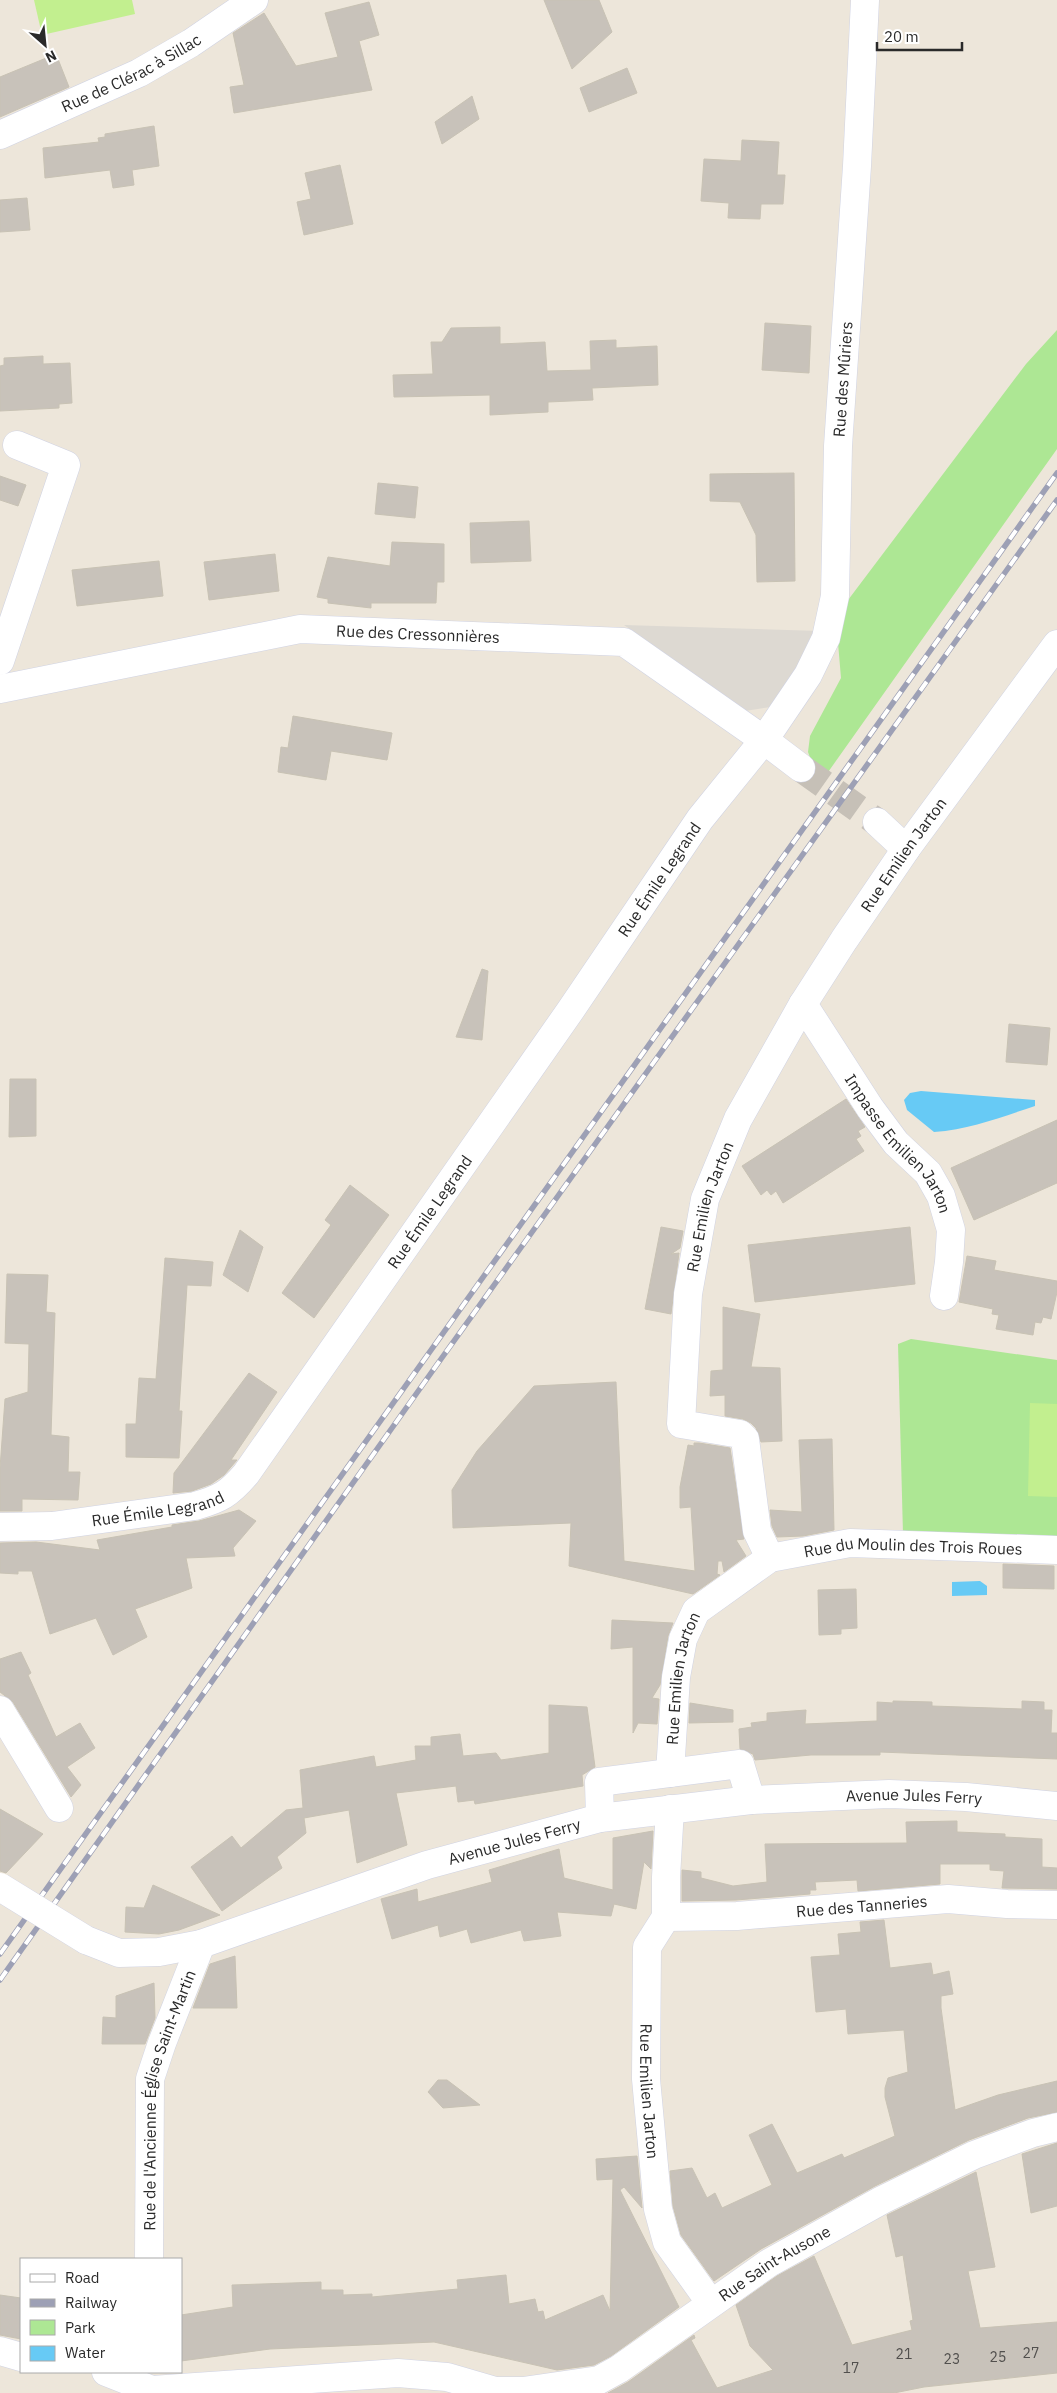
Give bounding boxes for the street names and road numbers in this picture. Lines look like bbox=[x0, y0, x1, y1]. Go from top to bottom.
street label: Rue de Clérac à Sillac bbox=[58, 29, 205, 116]
street label: Rue des Mûriers bbox=[829, 321, 856, 438]
street label: Rue des Cressonnières bbox=[336, 620, 500, 647]
street label: Rue Emilien Jarton bbox=[856, 793, 951, 916]
street label: Rue Émile Legrand bbox=[613, 818, 705, 940]
street label: Impasse Emilien Jarton bbox=[841, 1070, 955, 1215]
street label: Rue Emilien Jarton bbox=[682, 1138, 738, 1274]
street label: Rue Émile Legrand bbox=[383, 1151, 476, 1272]
street label: Rue Émile Legrand bbox=[90, 1487, 227, 1530]
street label: Rue du Moulin des Trois Roues bbox=[802, 1533, 1023, 1561]
street label: Rue Emilien Jarton bbox=[662, 1609, 704, 1745]
street label: Avenue Jules Ferry bbox=[845, 1784, 983, 1809]
street label: Avenue Jules Ferry bbox=[446, 1814, 583, 1869]
street label: Rue des Tanneries bbox=[795, 1891, 928, 1921]
street label: Rue de l'Ancienne Église Saint-Martin bbox=[139, 1967, 200, 2231]
street label: Rue Emilien Jarton bbox=[636, 2024, 663, 2160]
street label: Rue Saint-Ausone bbox=[715, 2221, 834, 2305]

